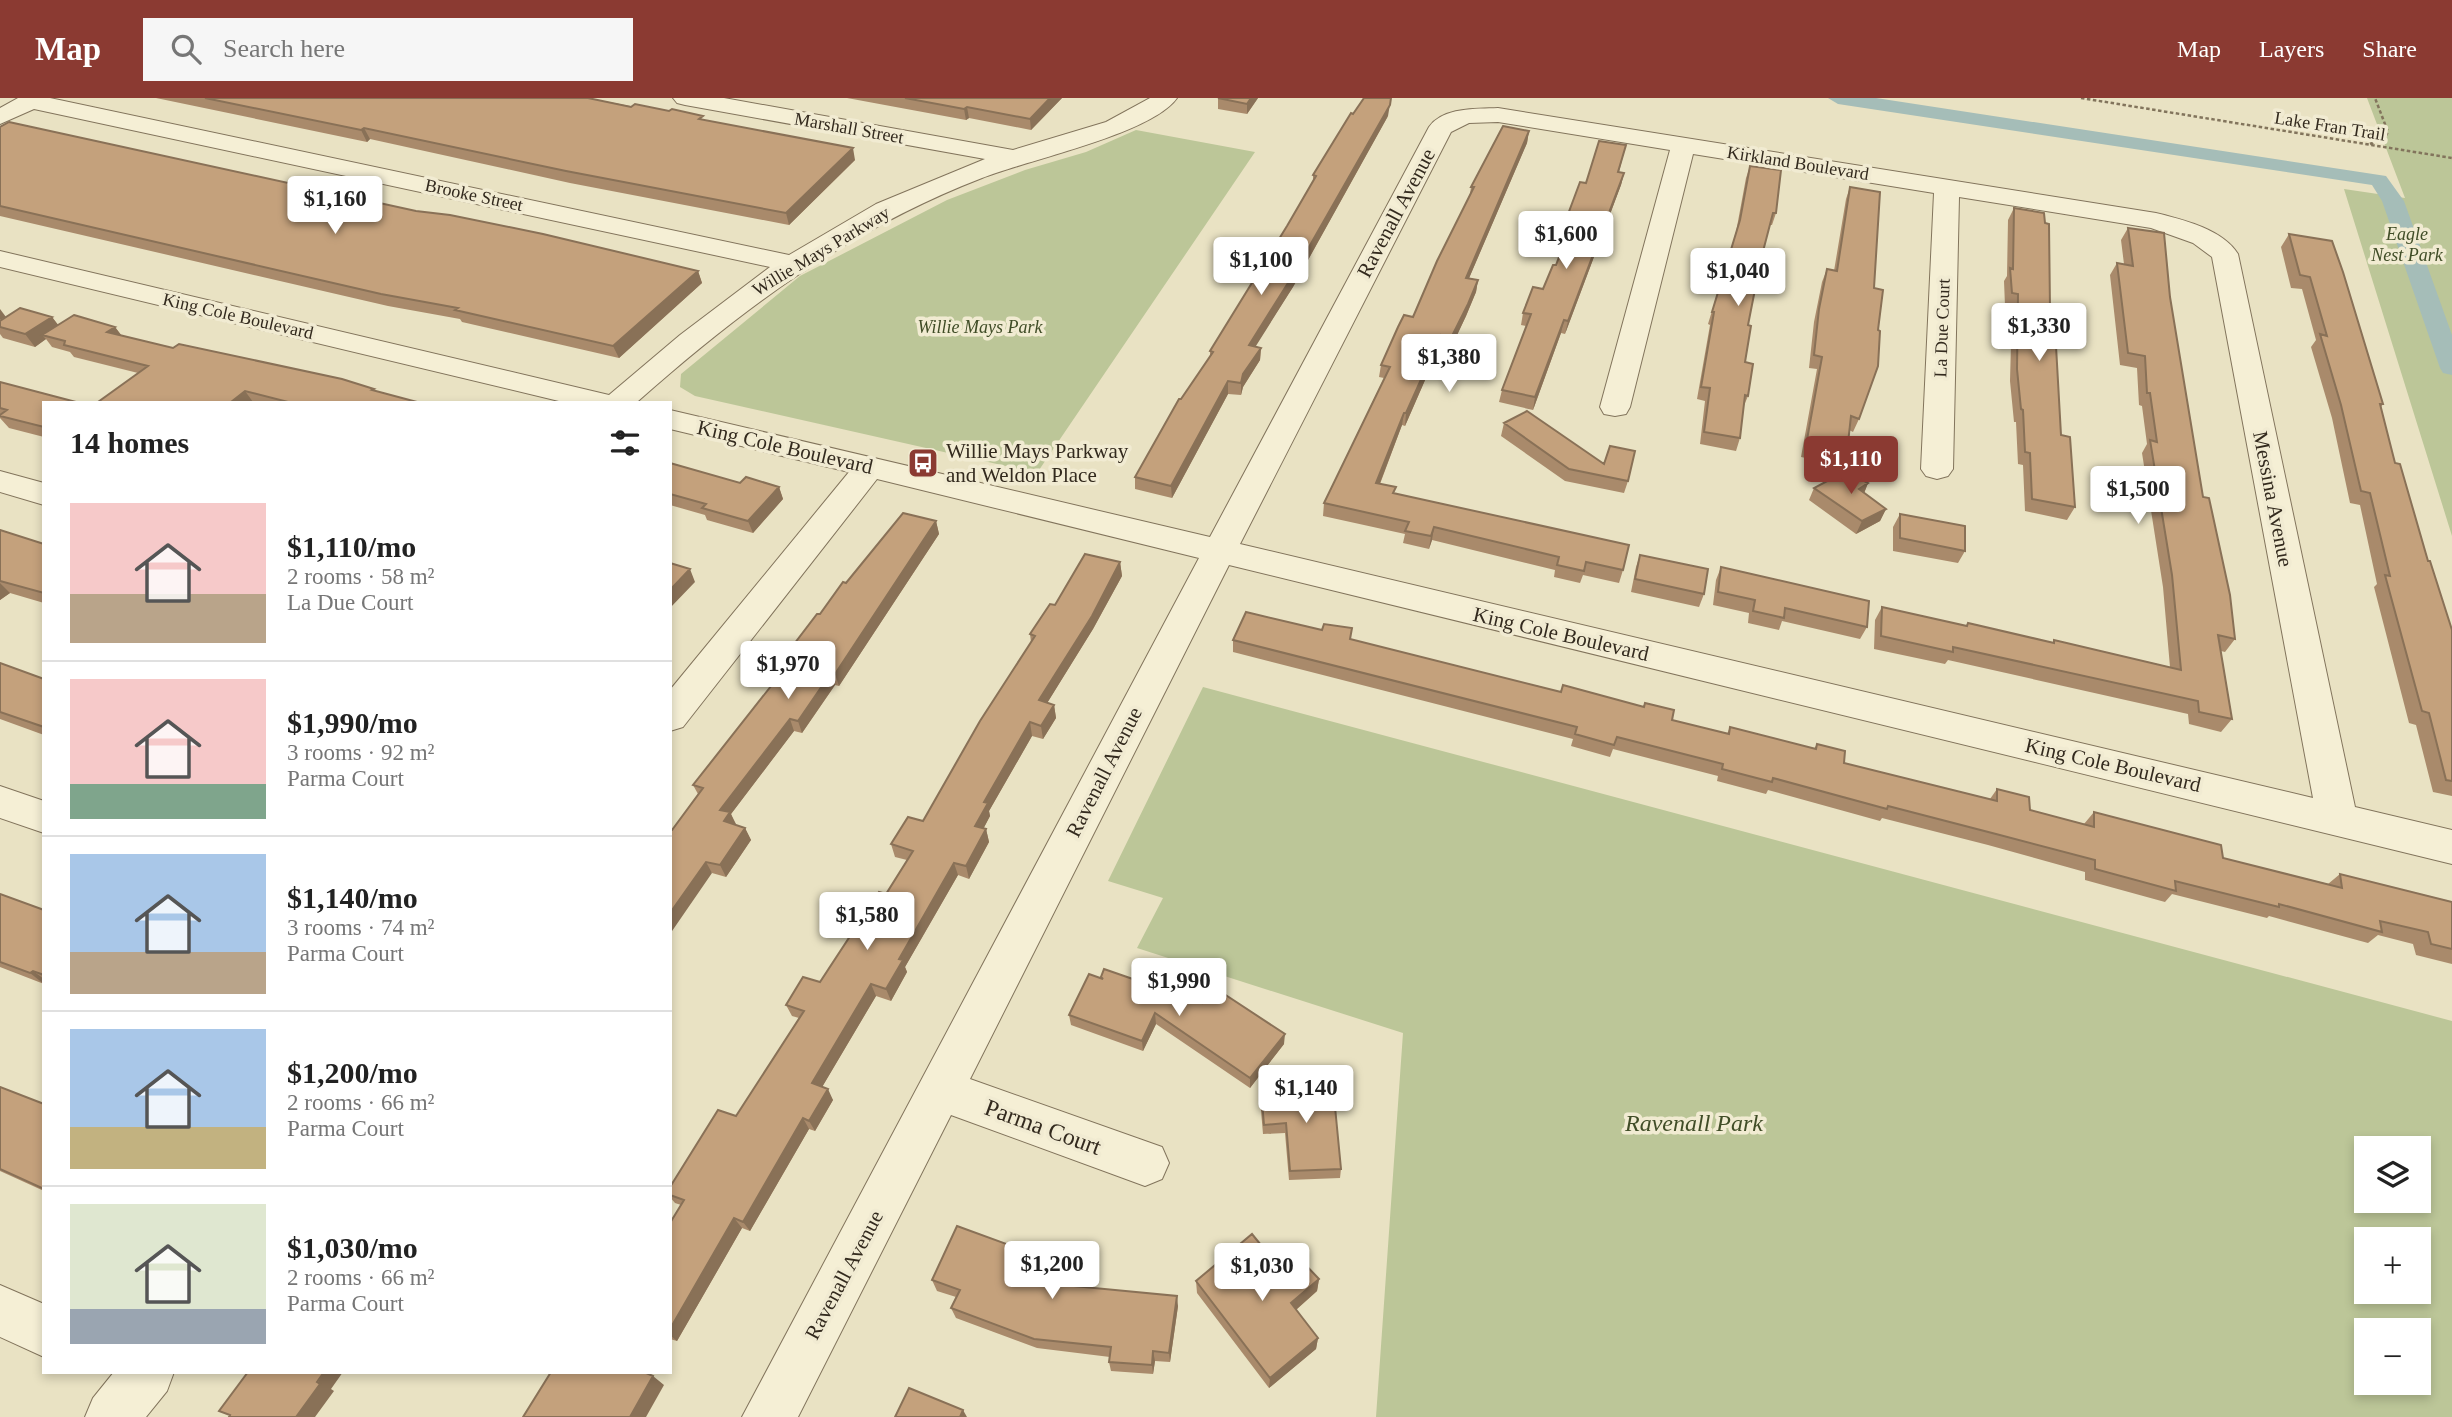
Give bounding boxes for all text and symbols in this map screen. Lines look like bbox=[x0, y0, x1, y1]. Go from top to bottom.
search box bbox=[143, 18, 633, 81]
icon: search bbox=[167, 30, 205, 68]
text: Map bbox=[35, 31, 101, 67]
text: Search here bbox=[223, 34, 345, 63]
text: Map bbox=[2177, 36, 2221, 62]
text: Layers bbox=[2259, 36, 2324, 62]
text: Share bbox=[2362, 36, 2417, 62]
street label: Lake Fran Trail bbox=[2273, 107, 2387, 145]
street label: Marshall Street bbox=[793, 109, 905, 147]
street label: Kirkland Boulevard bbox=[1726, 142, 1870, 184]
street label: Ravenall Avenue bbox=[1352, 144, 1440, 282]
street label: Brooke Street bbox=[423, 175, 525, 215]
pin: $1,160 bbox=[278, 176, 392, 236]
text: $1,160 bbox=[303, 186, 367, 211]
street label: Willie Mays Parkway bbox=[749, 202, 893, 300]
pin: $1,600 bbox=[1509, 212, 1623, 271]
text: $1,600 bbox=[1534, 221, 1598, 246]
park label: Eagle Nest Park bbox=[2370, 224, 2444, 265]
pin: $1,100 bbox=[1204, 238, 1318, 297]
text: $1,100 bbox=[1229, 247, 1293, 272]
pin: $1,040 bbox=[1681, 248, 1795, 308]
text: $1,040 bbox=[1706, 258, 1770, 283]
street label: La Due Court bbox=[1930, 278, 1954, 378]
street label: King Cole Boulevard bbox=[161, 289, 315, 343]
pin: $1,330 bbox=[1982, 303, 2096, 363]
text: $1,330 bbox=[2007, 313, 2071, 338]
park label: Willie Mays Park bbox=[918, 317, 1043, 337]
pin: $1,380 bbox=[1392, 334, 1506, 394]
text: $1,380 bbox=[1417, 344, 1481, 369]
street label: King Cole Boulevard bbox=[695, 415, 876, 479]
icon: filters bbox=[606, 424, 644, 462]
text: 14 homes bbox=[70, 426, 189, 459]
street label: Messina Avenue bbox=[2248, 429, 2298, 569]
pin: $1,110 bbox=[1794, 436, 1908, 496]
place label: Willie Mays Parkway and Weldon Place bbox=[946, 439, 1129, 487]
bus stop icon: Willie Mays Parkway and Weldon Place bbox=[906, 446, 940, 480]
text: $1,110 bbox=[1820, 446, 1882, 471]
pin: $1,500 bbox=[2081, 466, 2195, 526]
text: $1,500 bbox=[2106, 476, 2170, 501]
text: $1,110/mo bbox=[287, 530, 416, 563]
icon: home bbox=[126, 531, 210, 615]
text: 2 rooms · 58 m² bbox=[287, 564, 434, 589]
text: La Due Court bbox=[287, 590, 413, 615]
street label: King Cole Boulevard bbox=[1471, 602, 1652, 666]
pin: $1,970 bbox=[731, 642, 845, 701]
text: $1,970 bbox=[756, 651, 820, 676]
street label: Ravenall Avenue bbox=[1061, 703, 1147, 841]
text: $1,990/mo bbox=[287, 706, 418, 739]
icon: home bbox=[126, 707, 210, 791]
street label: King Cole Boulevard bbox=[2023, 733, 2204, 797]
text: 3 rooms · 92 m² bbox=[287, 740, 434, 765]
text: Parma Court bbox=[287, 766, 404, 791]
text: $1,140/mo bbox=[287, 881, 418, 914]
icon: home bbox=[126, 882, 210, 966]
pin: $1,580 bbox=[810, 892, 924, 952]
text: $1,580 bbox=[835, 902, 899, 927]
text: 3 rooms · 74 m² bbox=[287, 915, 434, 940]
text: Parma Court bbox=[287, 941, 404, 966]
pin: $1,990 bbox=[1122, 958, 1236, 1018]
text: $1,990 bbox=[1147, 968, 1211, 993]
text: $1,200/mo bbox=[287, 1056, 418, 1089]
icon: home bbox=[126, 1057, 210, 1141]
pin: $1,140 bbox=[1249, 1066, 1363, 1125]
text: $1,140 bbox=[1274, 1075, 1338, 1100]
text: 2 rooms · 66 m² bbox=[287, 1090, 434, 1115]
street label: Parma Court bbox=[981, 1094, 1105, 1160]
park label: Ravenall Park bbox=[1624, 1110, 1763, 1136]
text: Parma Court bbox=[287, 1116, 404, 1141]
map controls bbox=[2354, 1136, 2431, 1395]
button: layers bbox=[2354, 1136, 2431, 1213]
street label: Ravenall Avenue bbox=[800, 1206, 888, 1344]
button: + bbox=[2354, 1227, 2431, 1304]
text: $1,030/mo bbox=[287, 1231, 418, 1264]
icon: home bbox=[126, 1232, 210, 1316]
pin: $1,200 bbox=[995, 1242, 1109, 1301]
pin: $1,030 bbox=[1205, 1244, 1319, 1303]
text: $1,200 bbox=[1020, 1251, 1084, 1276]
text: $1,030 bbox=[1230, 1253, 1294, 1278]
text: 2 rooms · 66 m² bbox=[287, 1265, 434, 1290]
text: Parma Court bbox=[287, 1291, 404, 1316]
button: − bbox=[2354, 1318, 2431, 1395]

